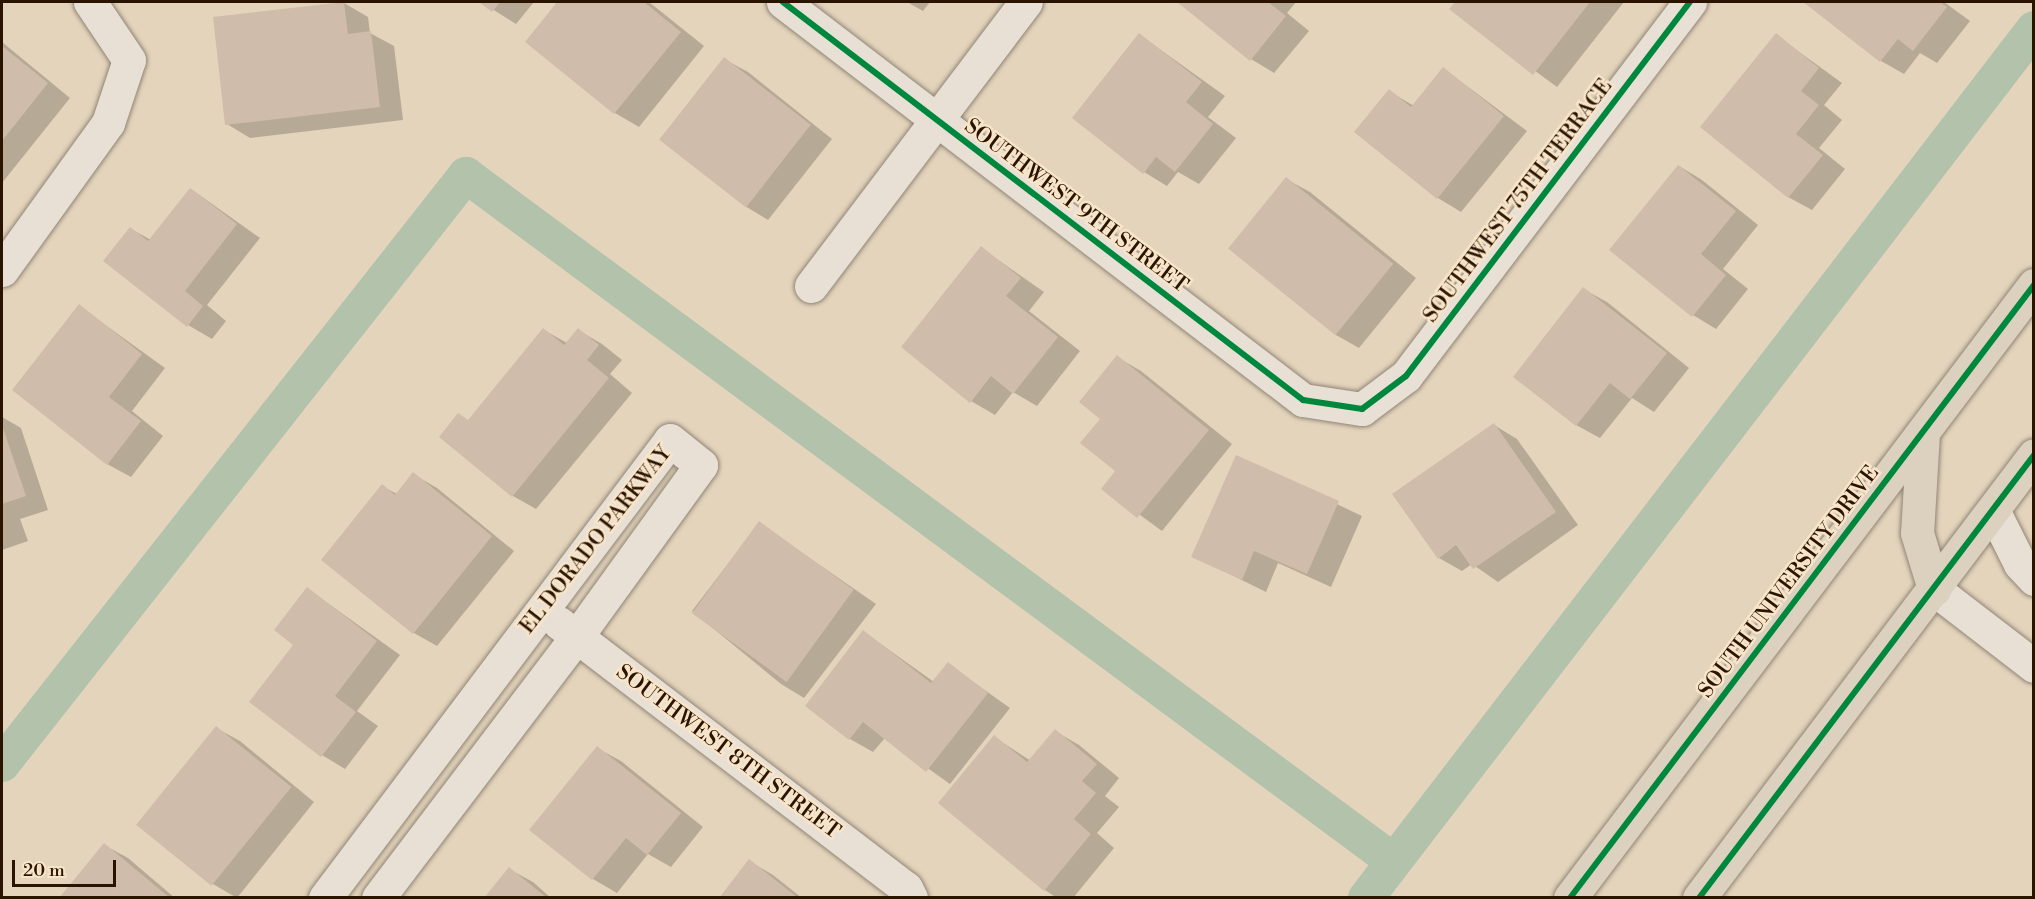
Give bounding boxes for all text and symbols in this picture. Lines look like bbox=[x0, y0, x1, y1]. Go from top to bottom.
street label: SOUTHWEST 75TH TERRACE bbox=[1418, 74, 1618, 328]
street label: SOUTHWEST 9TH STREET bbox=[959, 114, 1193, 298]
street label: EL DORADO PARKWAY bbox=[515, 441, 677, 639]
street label: SOUTH UNIVERSITY DRIVE bbox=[1693, 461, 1885, 703]
street label: SOUTHWEST 8TH STREET bbox=[611, 660, 845, 844]
scale bar bbox=[15, 848, 118, 886]
text: 20 m bbox=[23, 859, 65, 882]

